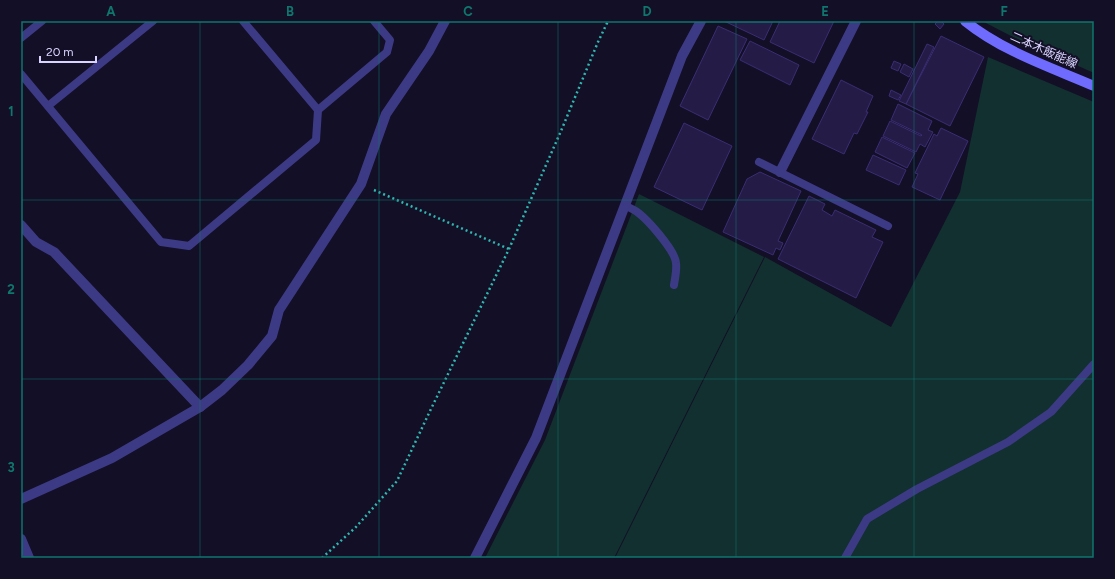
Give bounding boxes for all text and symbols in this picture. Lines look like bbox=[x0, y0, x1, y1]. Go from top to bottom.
text: A bbox=[106, 4, 116, 19]
text: B bbox=[286, 4, 294, 19]
text: C bbox=[463, 4, 473, 19]
text: D bbox=[642, 4, 652, 19]
text: E bbox=[821, 4, 829, 19]
text: F bbox=[1000, 4, 1008, 19]
street label: 二本木飯能線 bbox=[1008, 29, 1080, 71]
scale bar bbox=[40, 38, 96, 64]
text: 20 m bbox=[46, 45, 74, 59]
text: 1 bbox=[8, 104, 14, 119]
text: 2 bbox=[7, 282, 15, 297]
text: 3 bbox=[7, 460, 15, 475]

